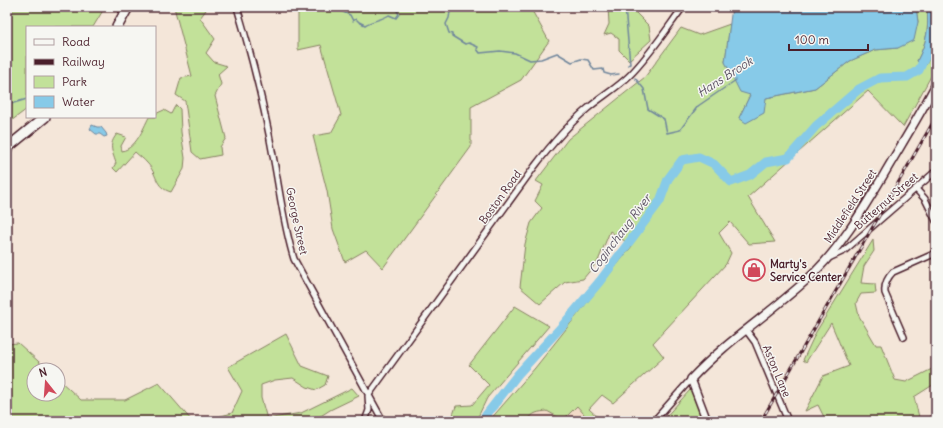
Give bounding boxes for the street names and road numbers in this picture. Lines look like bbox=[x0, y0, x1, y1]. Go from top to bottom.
street label: Middlefield Street bbox=[821, 166, 879, 246]
street label: Boston Road bbox=[476, 167, 525, 227]
street label: Butternut Street bbox=[851, 169, 921, 232]
street label: George Street bbox=[283, 186, 311, 256]
street label: Aston Lane bbox=[760, 343, 794, 399]

